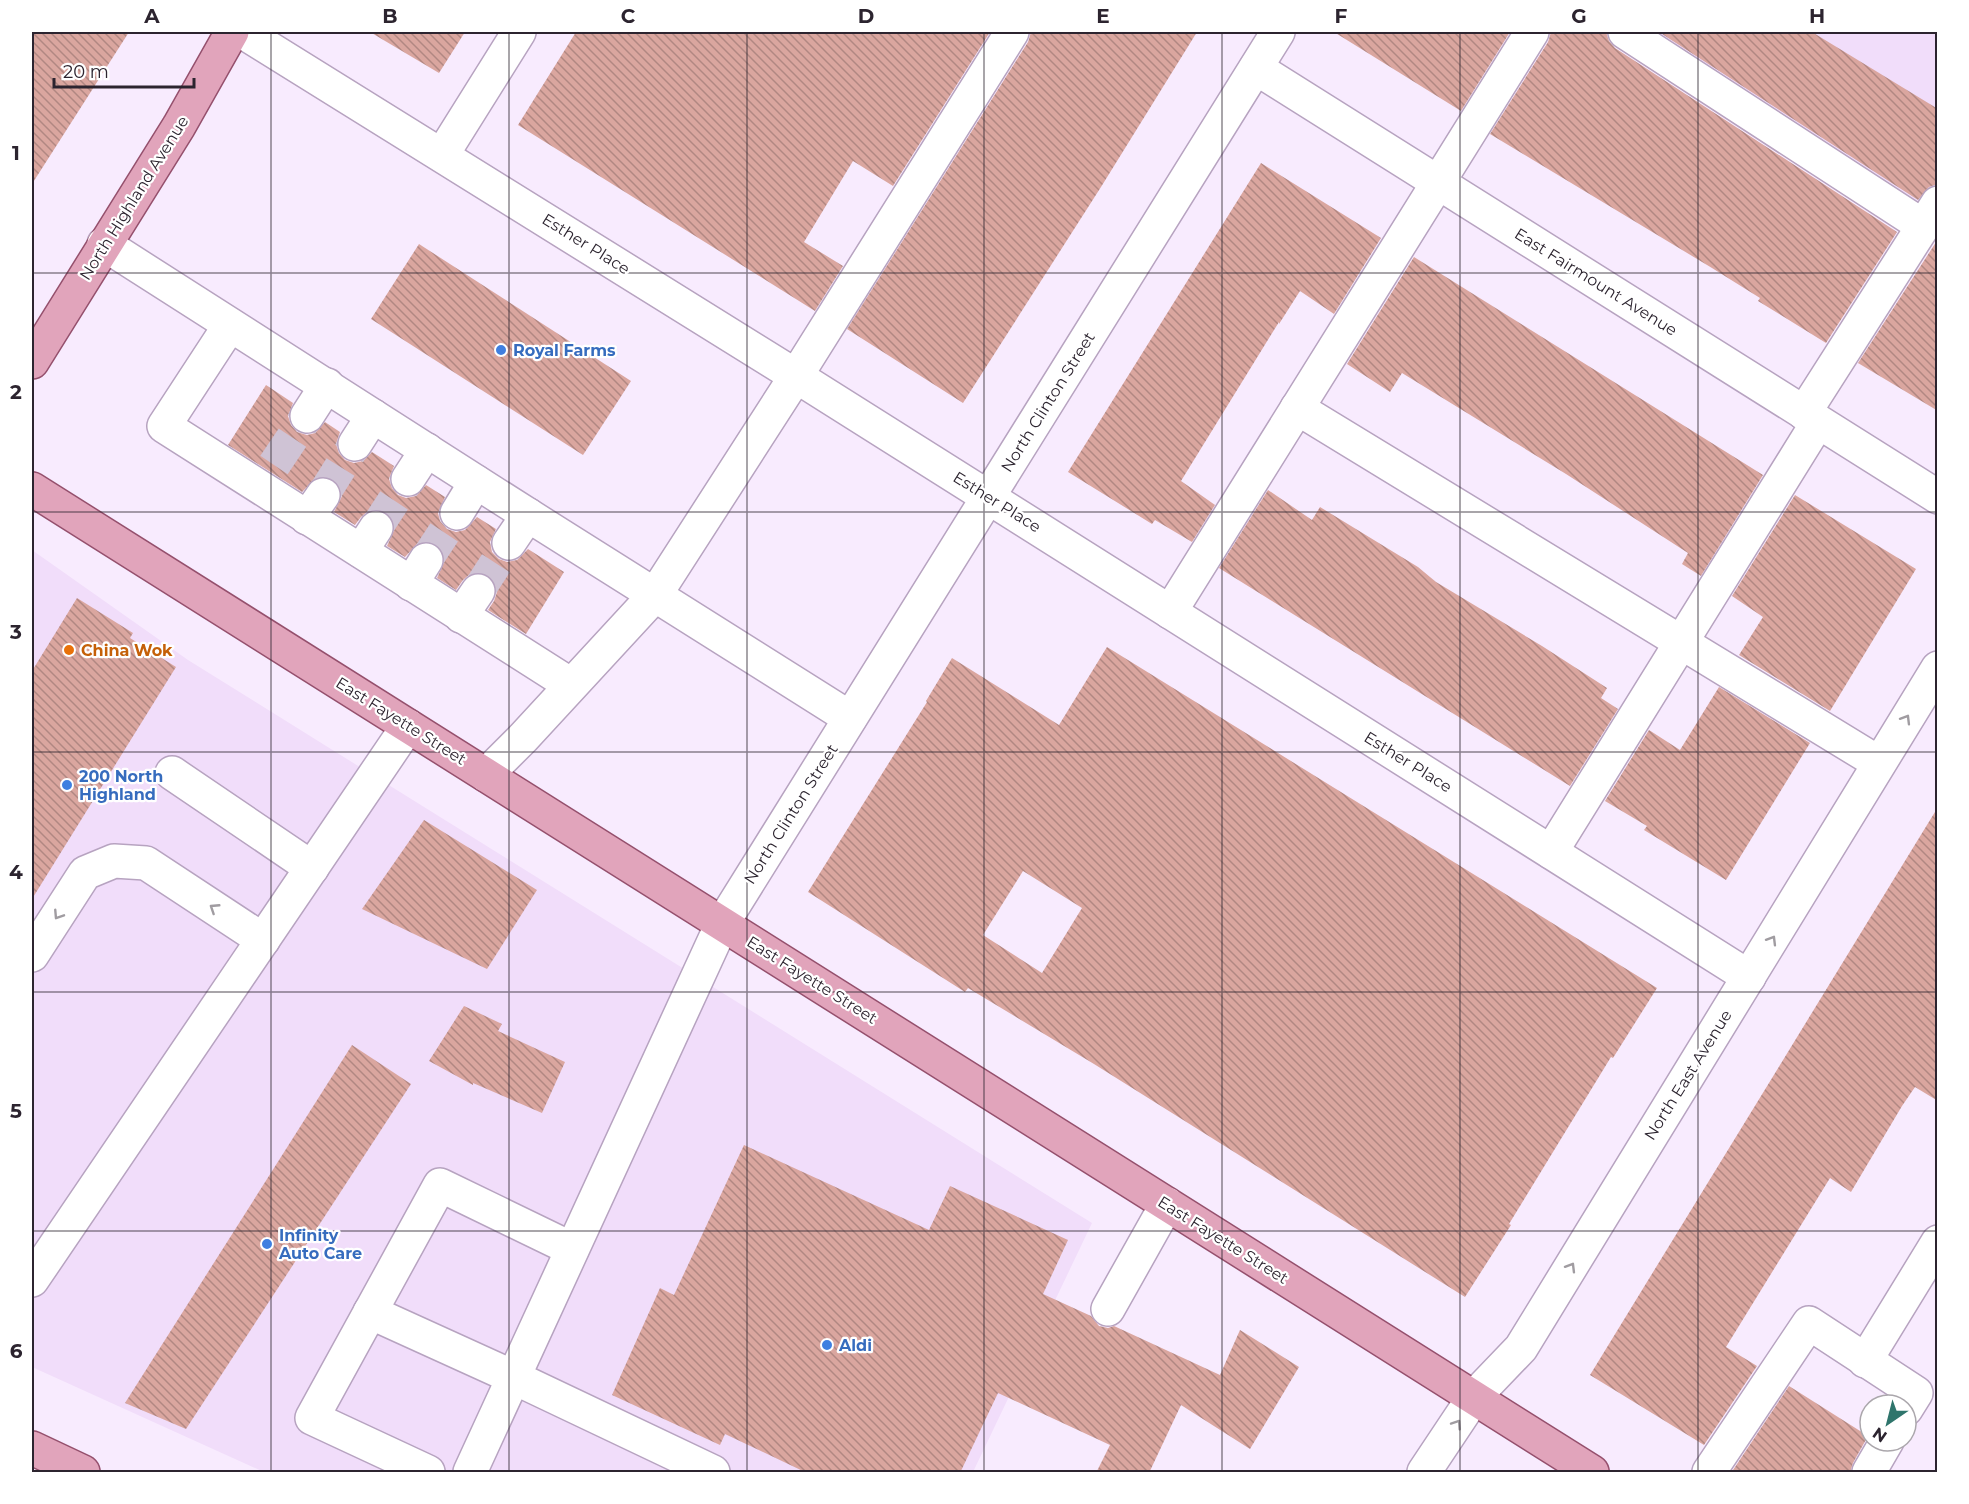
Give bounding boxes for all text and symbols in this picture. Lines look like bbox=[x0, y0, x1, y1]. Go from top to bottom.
text: A bbox=[143, 4, 160, 28]
text: B bbox=[382, 4, 398, 28]
text: C bbox=[621, 4, 636, 28]
text: D bbox=[858, 4, 874, 28]
text: E bbox=[1096, 4, 1110, 28]
text: F bbox=[1335, 4, 1348, 28]
text: G bbox=[1571, 4, 1587, 28]
text: H bbox=[1809, 4, 1825, 28]
scale bar bbox=[54, 51, 194, 89]
text: 20 m bbox=[63, 61, 109, 83]
street label: North Highland Avenue bbox=[76, 112, 192, 284]
text: 1 bbox=[12, 141, 20, 165]
street label: Esther Place bbox=[539, 210, 633, 278]
street label: East Fairmount Avenue bbox=[1511, 224, 1681, 340]
street label: North Clinton Street bbox=[997, 328, 1099, 476]
place label: Royal Farms bbox=[513, 341, 616, 360]
marker: Royal Farms bbox=[494, 343, 508, 357]
text: 2 bbox=[10, 380, 22, 404]
street label: Esther Place bbox=[950, 468, 1044, 536]
text: 3 bbox=[9, 620, 22, 644]
place label: China Wok bbox=[81, 641, 173, 660]
marker: China Wok bbox=[62, 643, 76, 657]
street label: East Fayette Street bbox=[332, 673, 470, 769]
one-way arrow bbox=[1898, 715, 1910, 725]
street label: Esther Place bbox=[1361, 728, 1455, 796]
street label: North Clinton Street bbox=[740, 740, 842, 888]
place label: 200 North Highland bbox=[79, 767, 163, 804]
marker: 200 North Highland bbox=[60, 778, 74, 792]
text: 4 bbox=[9, 860, 23, 884]
one-way arrow bbox=[210, 904, 221, 915]
one-way arrow bbox=[54, 908, 65, 919]
street label: East Fayette Street bbox=[743, 932, 881, 1028]
one-way arrow bbox=[1764, 936, 1776, 946]
street label: North East Avenue bbox=[1640, 1006, 1736, 1144]
text: 5 bbox=[10, 1099, 22, 1123]
street label: East Fayette Street bbox=[1154, 1192, 1292, 1288]
place label: Infinity Auto Care bbox=[278, 1226, 362, 1263]
marker: Infinity Auto Care bbox=[260, 1237, 274, 1251]
one-way arrow bbox=[1563, 1263, 1575, 1273]
place label: Aldi bbox=[838, 1336, 872, 1355]
marker: Aldi bbox=[820, 1338, 834, 1352]
text: 6 bbox=[10, 1339, 23, 1363]
north arrow bbox=[1858, 1393, 1918, 1453]
one-way arrow bbox=[1449, 1419, 1460, 1430]
text: N bbox=[1869, 1423, 1890, 1446]

